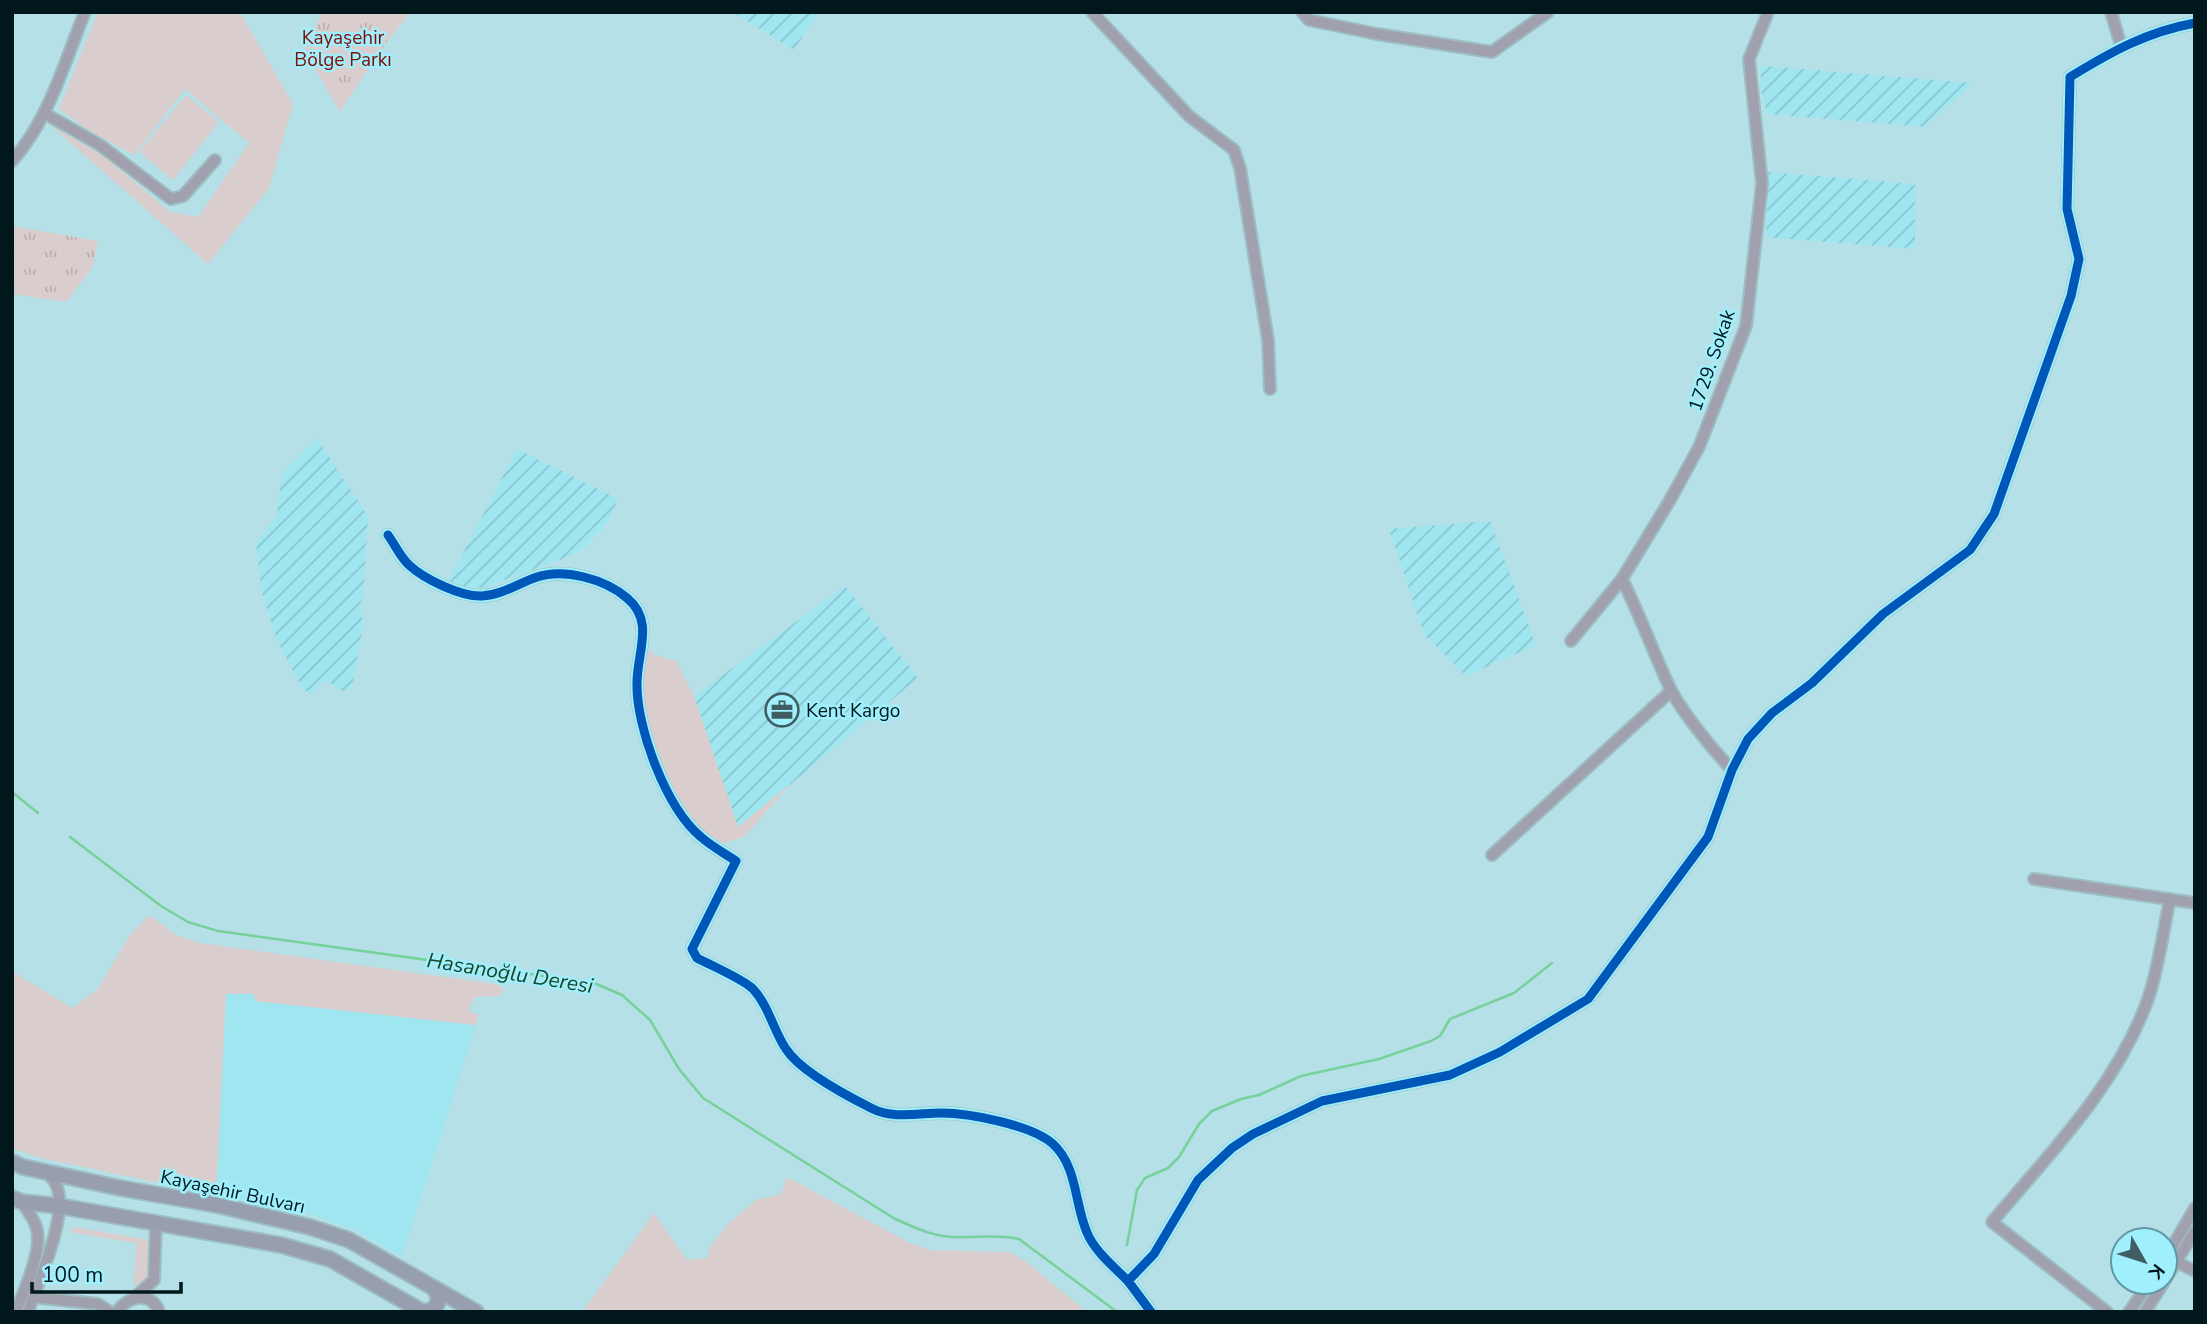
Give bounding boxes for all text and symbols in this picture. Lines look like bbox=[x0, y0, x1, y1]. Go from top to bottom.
park label: Kayaşehir Bölge Parkı bbox=[294, 25, 392, 73]
street label: 1729. Sokak bbox=[1682, 305, 1742, 415]
office icon: Kent Kargo bbox=[763, 691, 801, 729]
place label: Kent Kargo bbox=[806, 698, 900, 724]
water label: Hasanoğlu Deresi bbox=[425, 946, 596, 1000]
street label: Kayaşehir Bulvarı bbox=[158, 1164, 308, 1220]
north arrow bbox=[2109, 1226, 2179, 1296]
scale bar bbox=[32, 1250, 180, 1294]
text: K bbox=[2141, 1258, 2171, 1285]
text: 100 m bbox=[42, 1261, 103, 1289]

